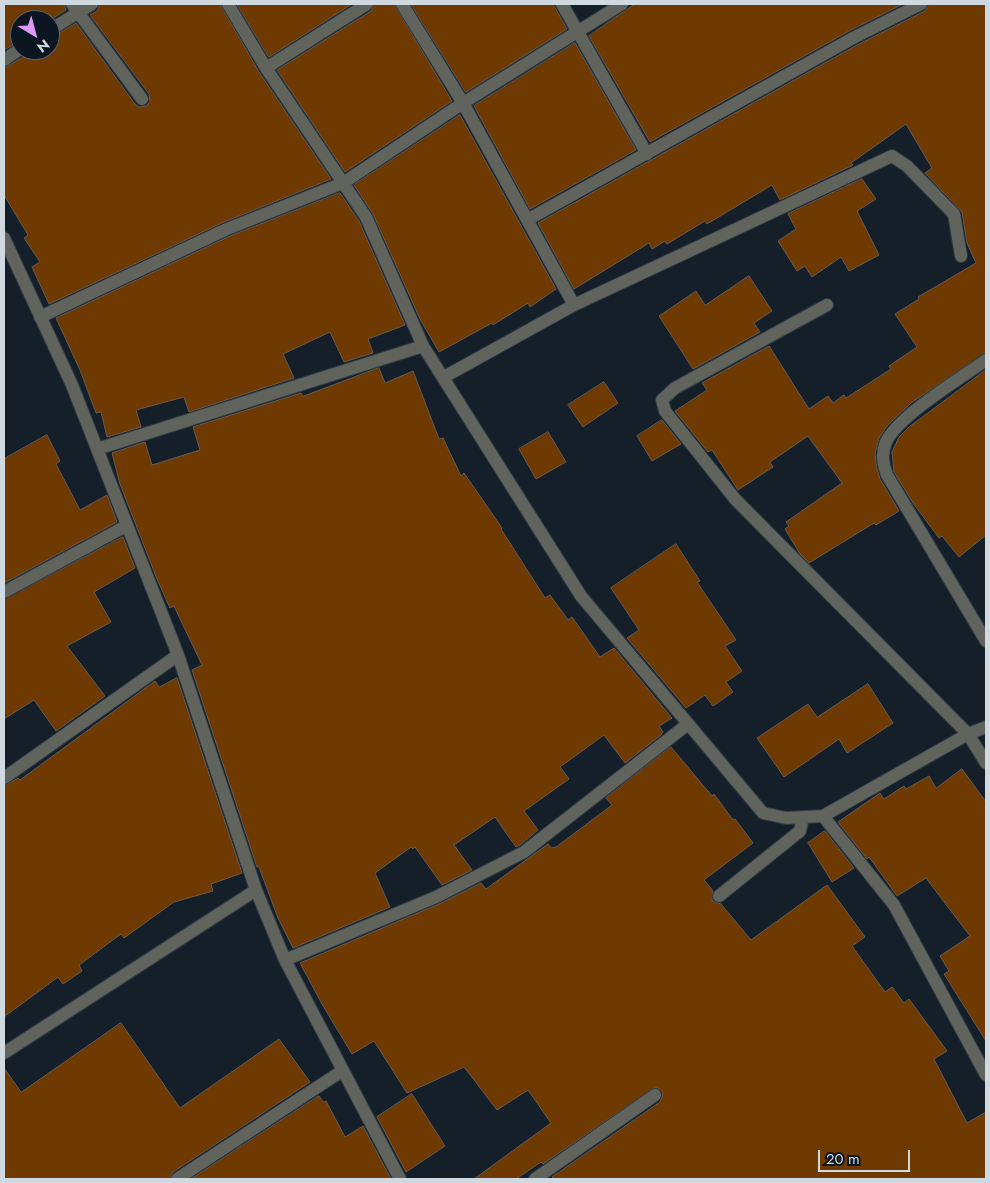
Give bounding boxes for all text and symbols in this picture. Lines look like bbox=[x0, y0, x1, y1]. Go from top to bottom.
north arrow bbox=[10, 10, 60, 60]
text: N bbox=[33, 35, 54, 58]
scale bar bbox=[820, 1140, 912, 1172]
text: 20 m bbox=[826, 1148, 860, 1170]

